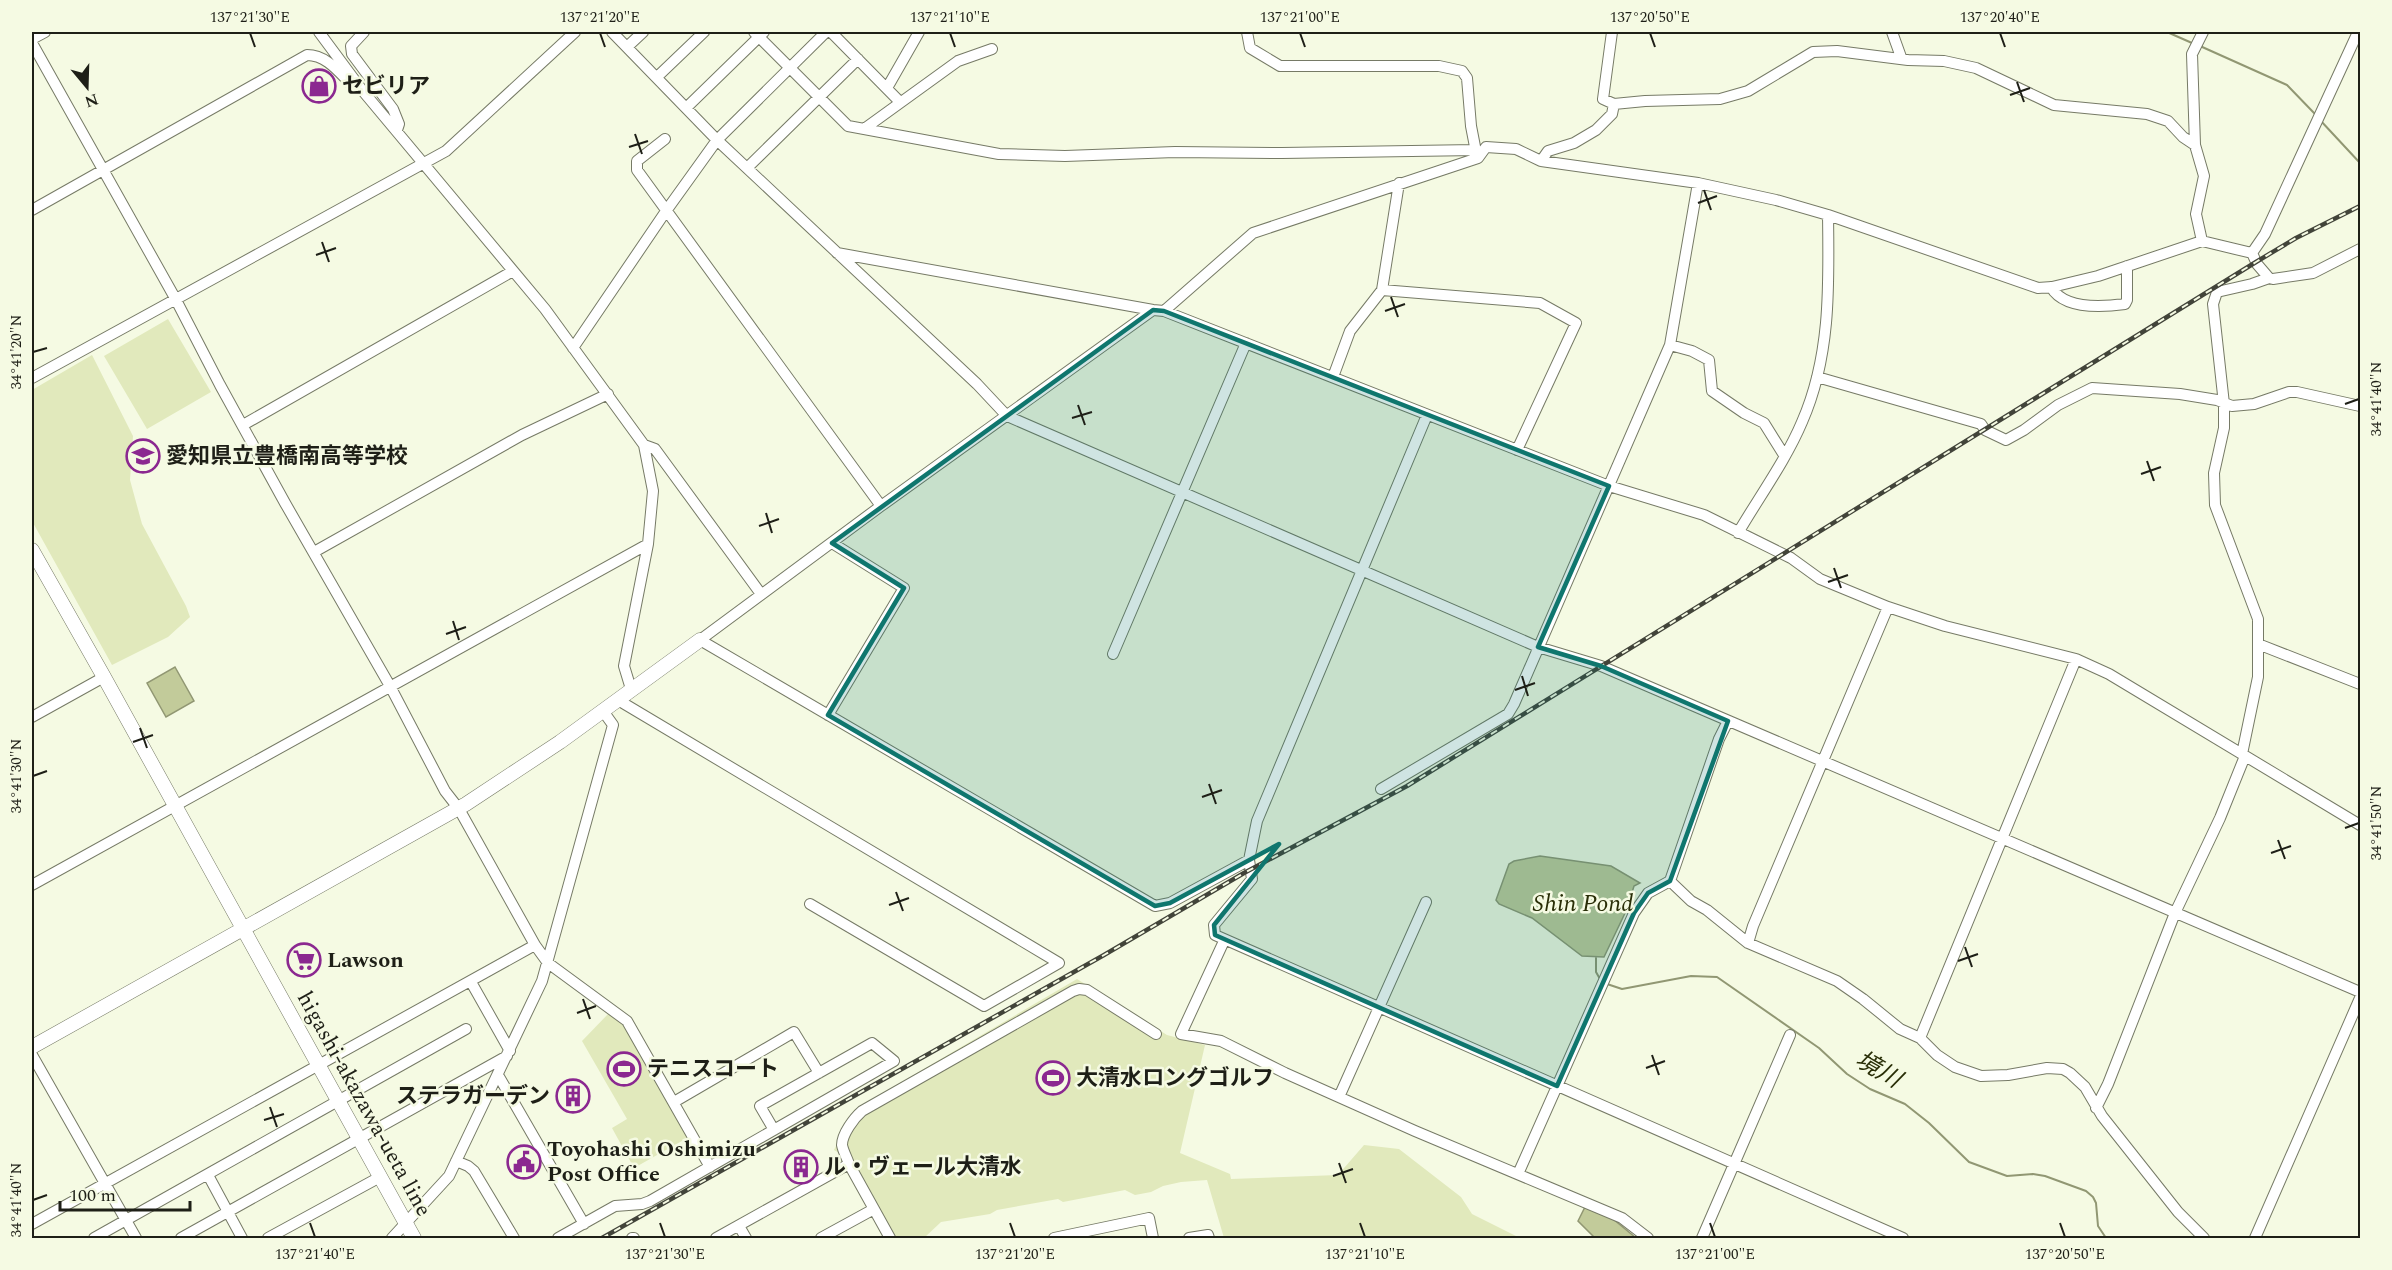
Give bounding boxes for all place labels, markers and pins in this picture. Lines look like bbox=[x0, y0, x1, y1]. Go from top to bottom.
shop icon: セビリア bbox=[301, 68, 337, 104]
place label: セビリア bbox=[342, 70, 430, 103]
school or university icon: 愛知県立豊橋南高等学校 bbox=[125, 438, 161, 474]
place label: 愛知県立豊橋南高等学校 bbox=[166, 440, 408, 473]
supermarket icon: Lawson bbox=[286, 942, 322, 978]
place label: Lawson bbox=[327, 944, 404, 977]
sports icon: テニスコート bbox=[606, 1051, 642, 1087]
place label: テニスコート bbox=[647, 1053, 779, 1086]
sports icon: 大清水ロングゴルフ bbox=[1035, 1060, 1071, 1096]
place label: 大清水ロングゴルフ bbox=[1076, 1062, 1274, 1095]
building icon: ステラガーデン bbox=[555, 1078, 591, 1114]
place label: ステラガーデン bbox=[396, 1080, 550, 1113]
place label: Toyohashi Oshimizu Post Office bbox=[547, 1133, 756, 1191]
public building icon: Toyohashi Oshimizu Post Office bbox=[506, 1144, 542, 1180]
building icon: ル・ヴェール大清水 bbox=[783, 1149, 819, 1185]
place label: ル・ヴェール大清水 bbox=[824, 1151, 1022, 1184]

